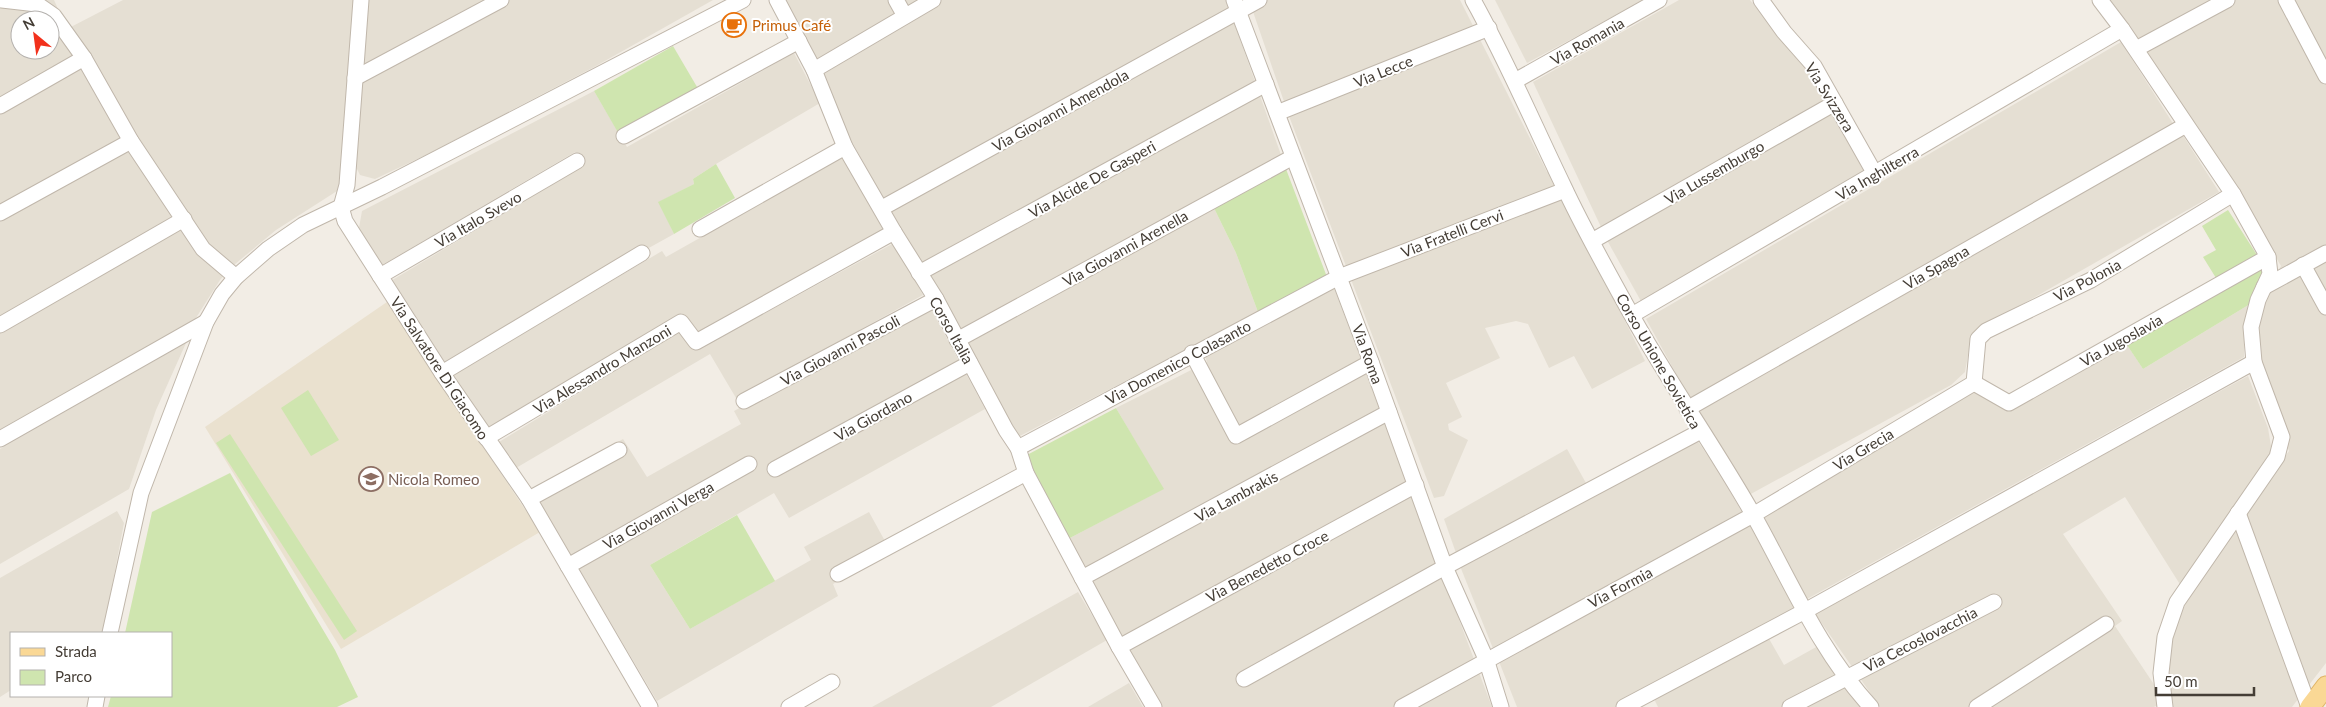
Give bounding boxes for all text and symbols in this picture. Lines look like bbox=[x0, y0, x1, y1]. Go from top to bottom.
north arrow bbox=[10, 10, 60, 60]
cafe icon: Primus Café bbox=[721, 12, 747, 38]
text: N bbox=[20, 13, 37, 33]
street label: Via Romania bbox=[1547, 13, 1627, 69]
place label: Primus Café bbox=[752, 16, 831, 34]
street label: Via Lecce bbox=[1351, 51, 1415, 91]
street label: Via Svizzera bbox=[1802, 59, 1858, 135]
street label: Via Giovanni Amendola bbox=[989, 65, 1131, 155]
street label: Via Lussemburgo bbox=[1661, 136, 1767, 208]
street label: Via Alcide De Gasperi bbox=[1025, 137, 1159, 221]
street label: Via Inghilterra bbox=[1833, 142, 1921, 204]
street label: Via Italo Svevo bbox=[432, 187, 524, 251]
street label: Via Fratelli Cervi bbox=[1398, 205, 1506, 261]
street label: Via Giovanni Arenella bbox=[1059, 206, 1191, 290]
street label: Via Spagna bbox=[1900, 241, 1972, 293]
street label: Via Polonia bbox=[2050, 255, 2124, 305]
street label: Corso Unione Sovietica bbox=[1613, 290, 1705, 432]
street label: Via Salvatore Di Giacomo bbox=[387, 293, 493, 443]
street label: Corso Italia bbox=[926, 293, 978, 367]
street label: Via Jugoslavia bbox=[2077, 310, 2165, 370]
street label: Via Giovanni Pascoli bbox=[777, 311, 903, 389]
street label: Via Domenico Colasanto bbox=[1102, 316, 1254, 408]
street label: Via Alessandro Manzoni bbox=[530, 321, 674, 417]
street label: Via Roma bbox=[1349, 322, 1387, 386]
street label: Via Giordano bbox=[831, 387, 915, 445]
street label: Via Grecia bbox=[1830, 424, 1896, 474]
school or university icon: Nicola Romeo bbox=[358, 466, 384, 492]
street label: Via Lambrakis bbox=[1191, 467, 1281, 525]
place label: Nicola Romeo bbox=[388, 470, 479, 488]
street label: Via Giovanni Verga bbox=[599, 477, 717, 553]
street label: Via Benedetto Croce bbox=[1203, 526, 1331, 606]
street label: Via Formia bbox=[1585, 563, 1655, 611]
street label: Via Cecoslovacchia bbox=[1860, 603, 1980, 675]
legend bbox=[10, 632, 172, 697]
text: Strada bbox=[55, 642, 97, 660]
scale bar bbox=[2156, 664, 2254, 696]
text: Parco bbox=[55, 667, 92, 685]
text: 50 m bbox=[2164, 672, 2198, 690]

